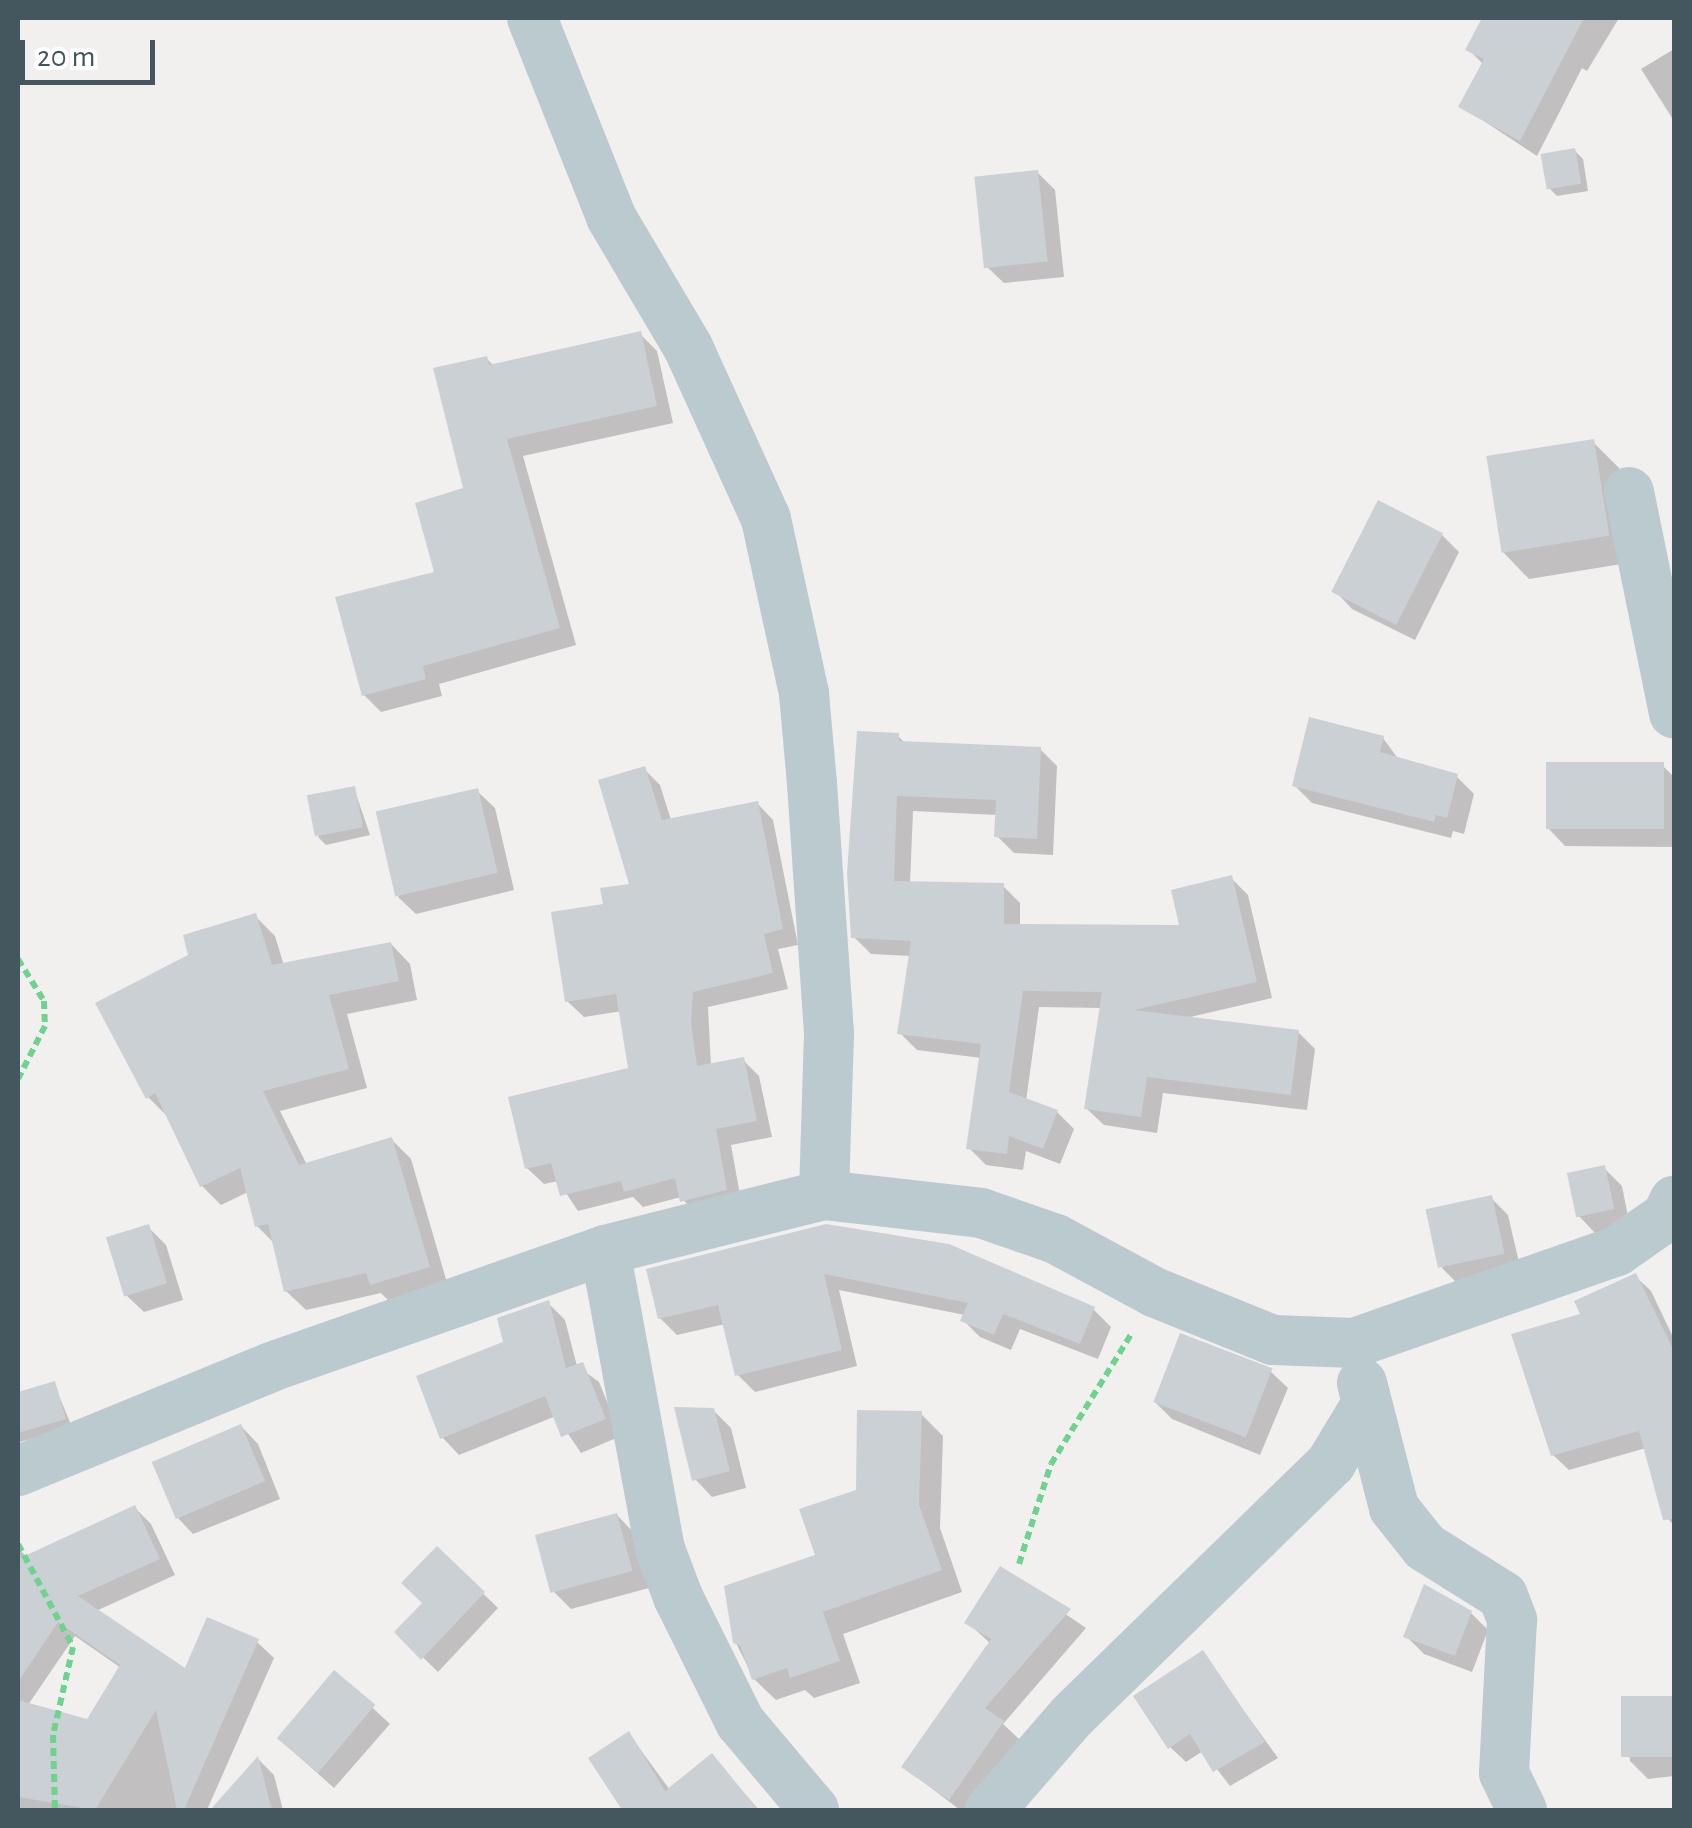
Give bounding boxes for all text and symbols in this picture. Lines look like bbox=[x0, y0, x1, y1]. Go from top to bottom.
scale bar bbox=[25, 20, 160, 82]
text: 20 m bbox=[37, 42, 95, 72]

